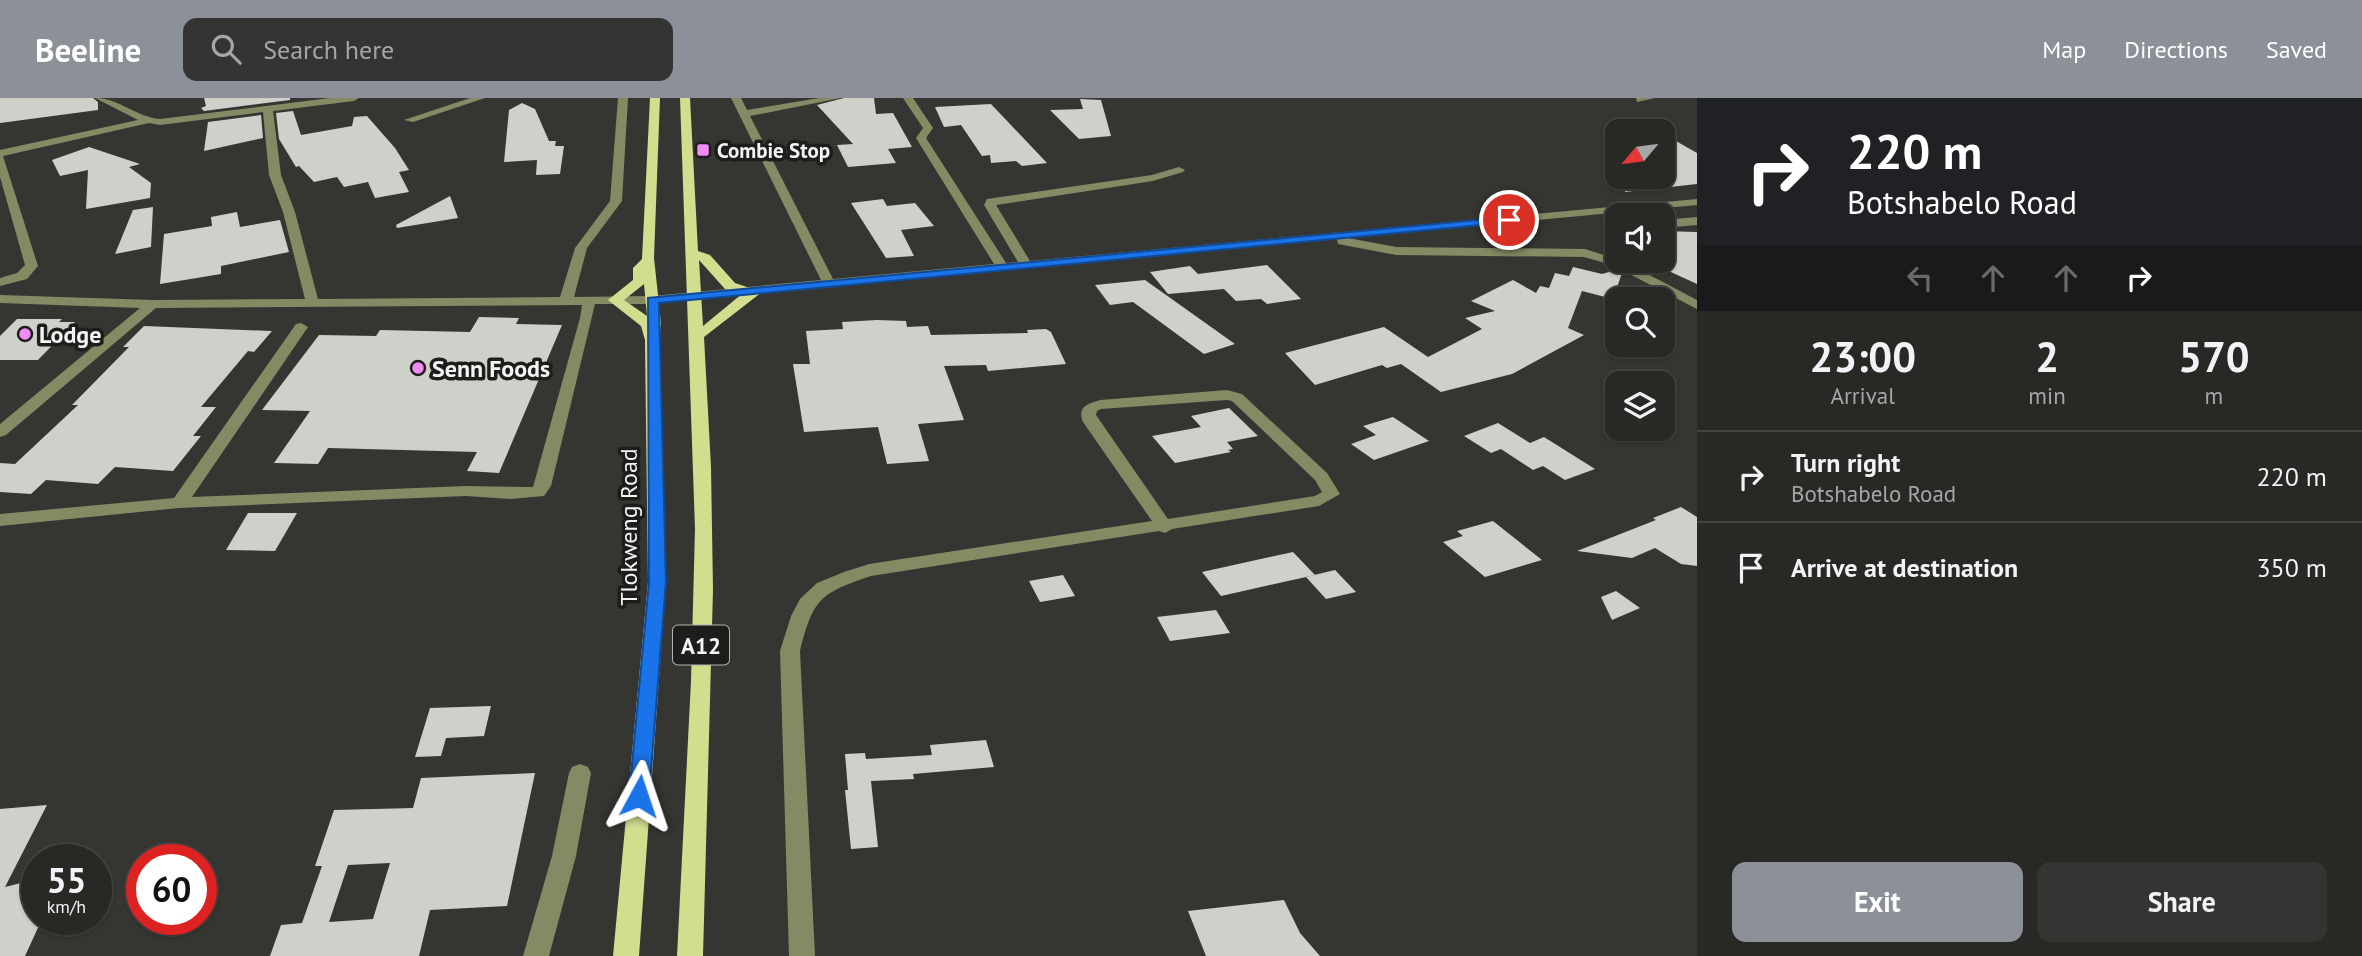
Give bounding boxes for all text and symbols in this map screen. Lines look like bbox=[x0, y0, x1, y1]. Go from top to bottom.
search box bbox=[183, 18, 673, 81]
text: Beeline bbox=[35, 28, 141, 71]
icon: search bbox=[207, 30, 245, 68]
text: Search here bbox=[263, 33, 394, 66]
text: Map bbox=[2042, 34, 2086, 65]
text: Directions bbox=[2124, 34, 2228, 65]
text: Saved bbox=[2266, 34, 2327, 65]
north arrow bbox=[1605, 119, 1675, 189]
map controls bbox=[1605, 119, 1675, 441]
text: 220 m bbox=[1847, 119, 1982, 183]
icon: right bbox=[1732, 126, 1823, 217]
place label: Combie Stop bbox=[717, 137, 830, 164]
marker: Combie Stop bbox=[695, 142, 711, 158]
text: Botshabelo Road bbox=[1847, 181, 2077, 223]
pin bbox=[1479, 190, 1539, 250]
icon: arrive bbox=[1490, 201, 1528, 239]
button: sound bbox=[1605, 203, 1675, 273]
icon: left bbox=[1901, 259, 1939, 297]
icon: ahead bbox=[1974, 259, 2012, 297]
icon: ahead bbox=[2047, 259, 2085, 297]
icon: right bbox=[2120, 259, 2158, 297]
button: search bbox=[1605, 287, 1675, 357]
place label: Lodge bbox=[39, 319, 101, 350]
marker: Lodge bbox=[17, 326, 33, 342]
text: 23:00 bbox=[1809, 329, 1916, 384]
text: 2 bbox=[2035, 329, 2059, 384]
text: 570 bbox=[2178, 329, 2250, 384]
place label: Senn Foods bbox=[432, 353, 550, 384]
marker: Senn Foods bbox=[410, 360, 426, 376]
button: layers bbox=[1605, 371, 1675, 441]
text: Arrival bbox=[1830, 381, 1895, 410]
text: min bbox=[2028, 381, 2066, 410]
text: m bbox=[2205, 381, 2223, 410]
text: Turn right bbox=[1791, 446, 1900, 479]
street label: Tlokweng Road bbox=[613, 448, 644, 606]
icon: right bbox=[1732, 458, 1770, 496]
text: 220 m bbox=[2256, 460, 2327, 493]
text: Botshabelo Road bbox=[1791, 479, 1956, 508]
icon: arrive bbox=[1732, 549, 1770, 587]
text: Arrive at destination bbox=[1791, 551, 2018, 584]
text: 350 m bbox=[2256, 551, 2327, 584]
road number: A12 bbox=[673, 625, 729, 664]
position arrow bbox=[602, 759, 676, 833]
speed limit sign: 60 bbox=[126, 844, 217, 935]
text: 55 bbox=[47, 857, 86, 903]
button: Exit bbox=[1732, 862, 2023, 942]
button: Share bbox=[2037, 862, 2327, 942]
text: km/h bbox=[47, 895, 86, 918]

